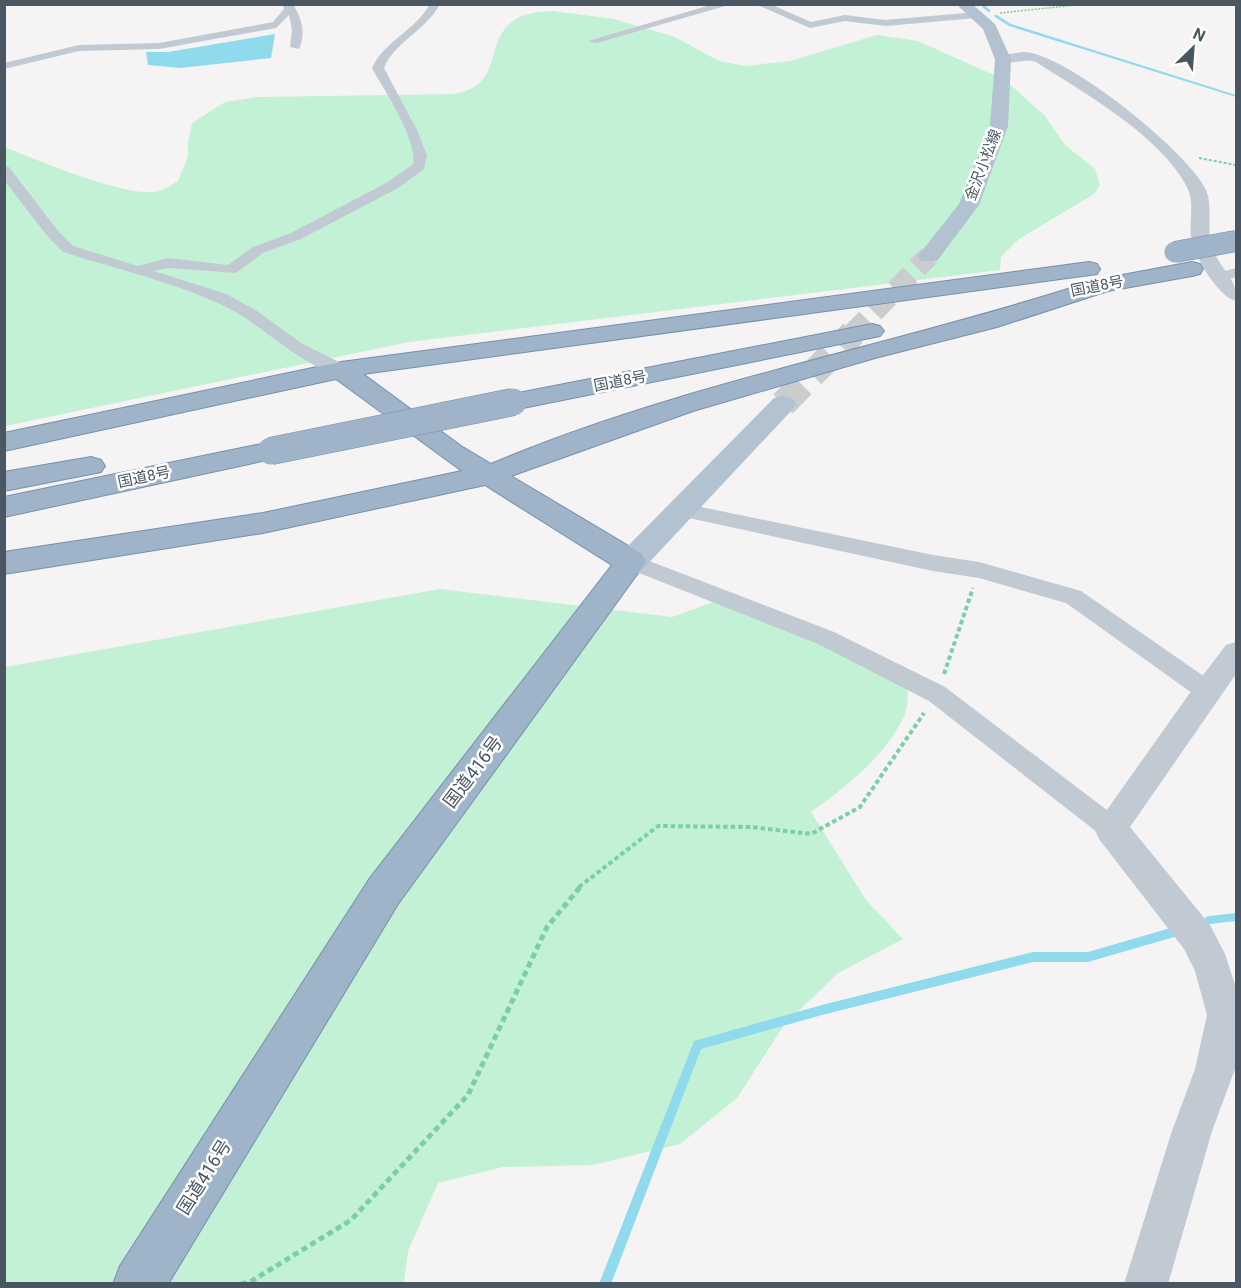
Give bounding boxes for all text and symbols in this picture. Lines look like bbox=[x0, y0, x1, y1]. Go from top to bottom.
north arrow bbox=[1163, 18, 1223, 78]
text: N bbox=[1190, 24, 1208, 46]
street label: 金沢小松線 bbox=[961, 127, 1005, 203]
street label: 国道8号 bbox=[1069, 272, 1125, 300]
street label: 国道8号 bbox=[592, 367, 648, 395]
street label: 国道8号 bbox=[116, 463, 172, 491]
street label: 国道416号 bbox=[439, 732, 506, 812]
street label: 国道416号 bbox=[172, 1135, 235, 1218]

